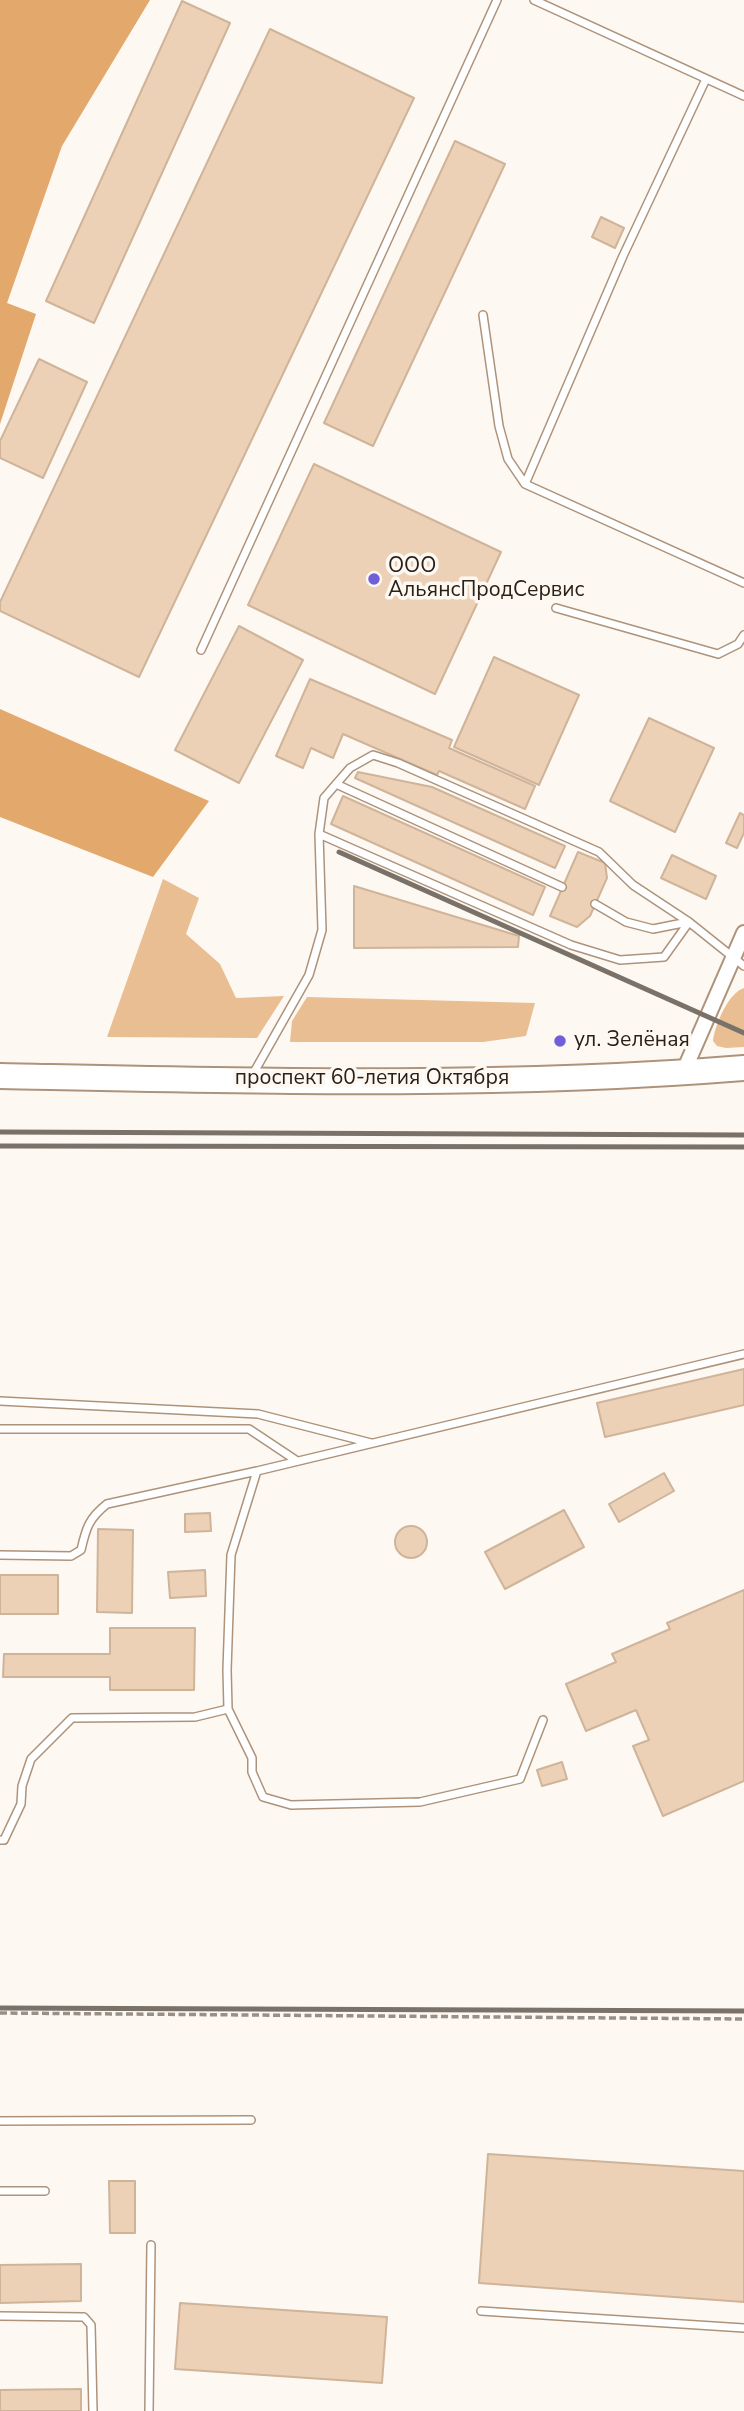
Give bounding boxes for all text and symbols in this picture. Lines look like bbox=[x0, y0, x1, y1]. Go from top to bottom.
place label: ООО АльянсПродСервис bbox=[388, 554, 585, 604]
marker: ООО АльянсПродСервис bbox=[366, 571, 382, 587]
place label: ул. Зелёная bbox=[574, 1028, 690, 1054]
marker: ул. Зелёная bbox=[552, 1033, 568, 1049]
street label: проспект 60-летия Октября bbox=[235, 1066, 509, 1092]

